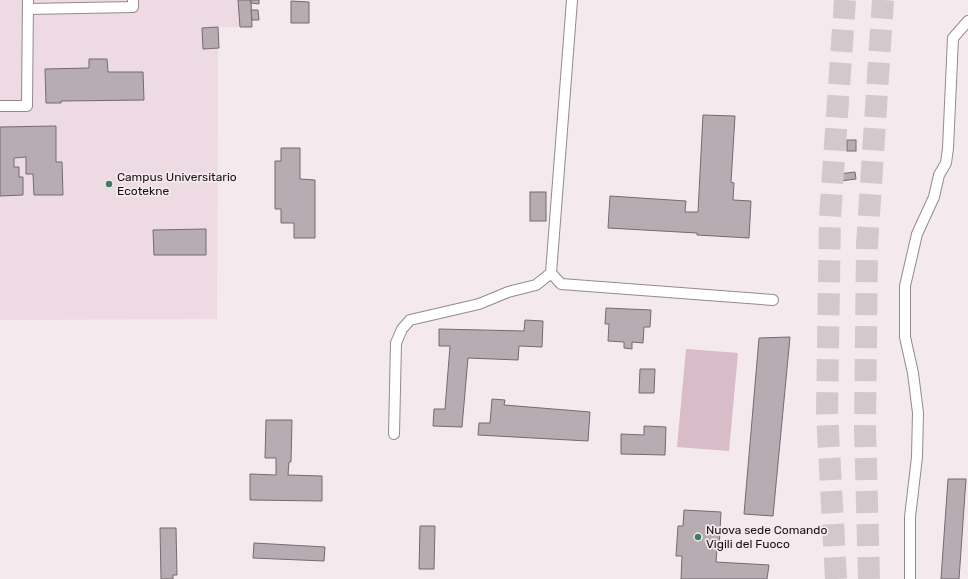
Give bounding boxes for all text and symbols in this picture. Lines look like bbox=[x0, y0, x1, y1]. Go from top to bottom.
place label: Campus Universitario Ecotekne bbox=[117, 170, 237, 198]
marker: Campus Universitario Ecotekne bbox=[104, 179, 114, 189]
place label: Nuova sede Comando Vigili del Fuoco bbox=[706, 523, 827, 551]
marker: Nuova sede Comando Vigili del Fuoco bbox=[693, 532, 703, 542]

